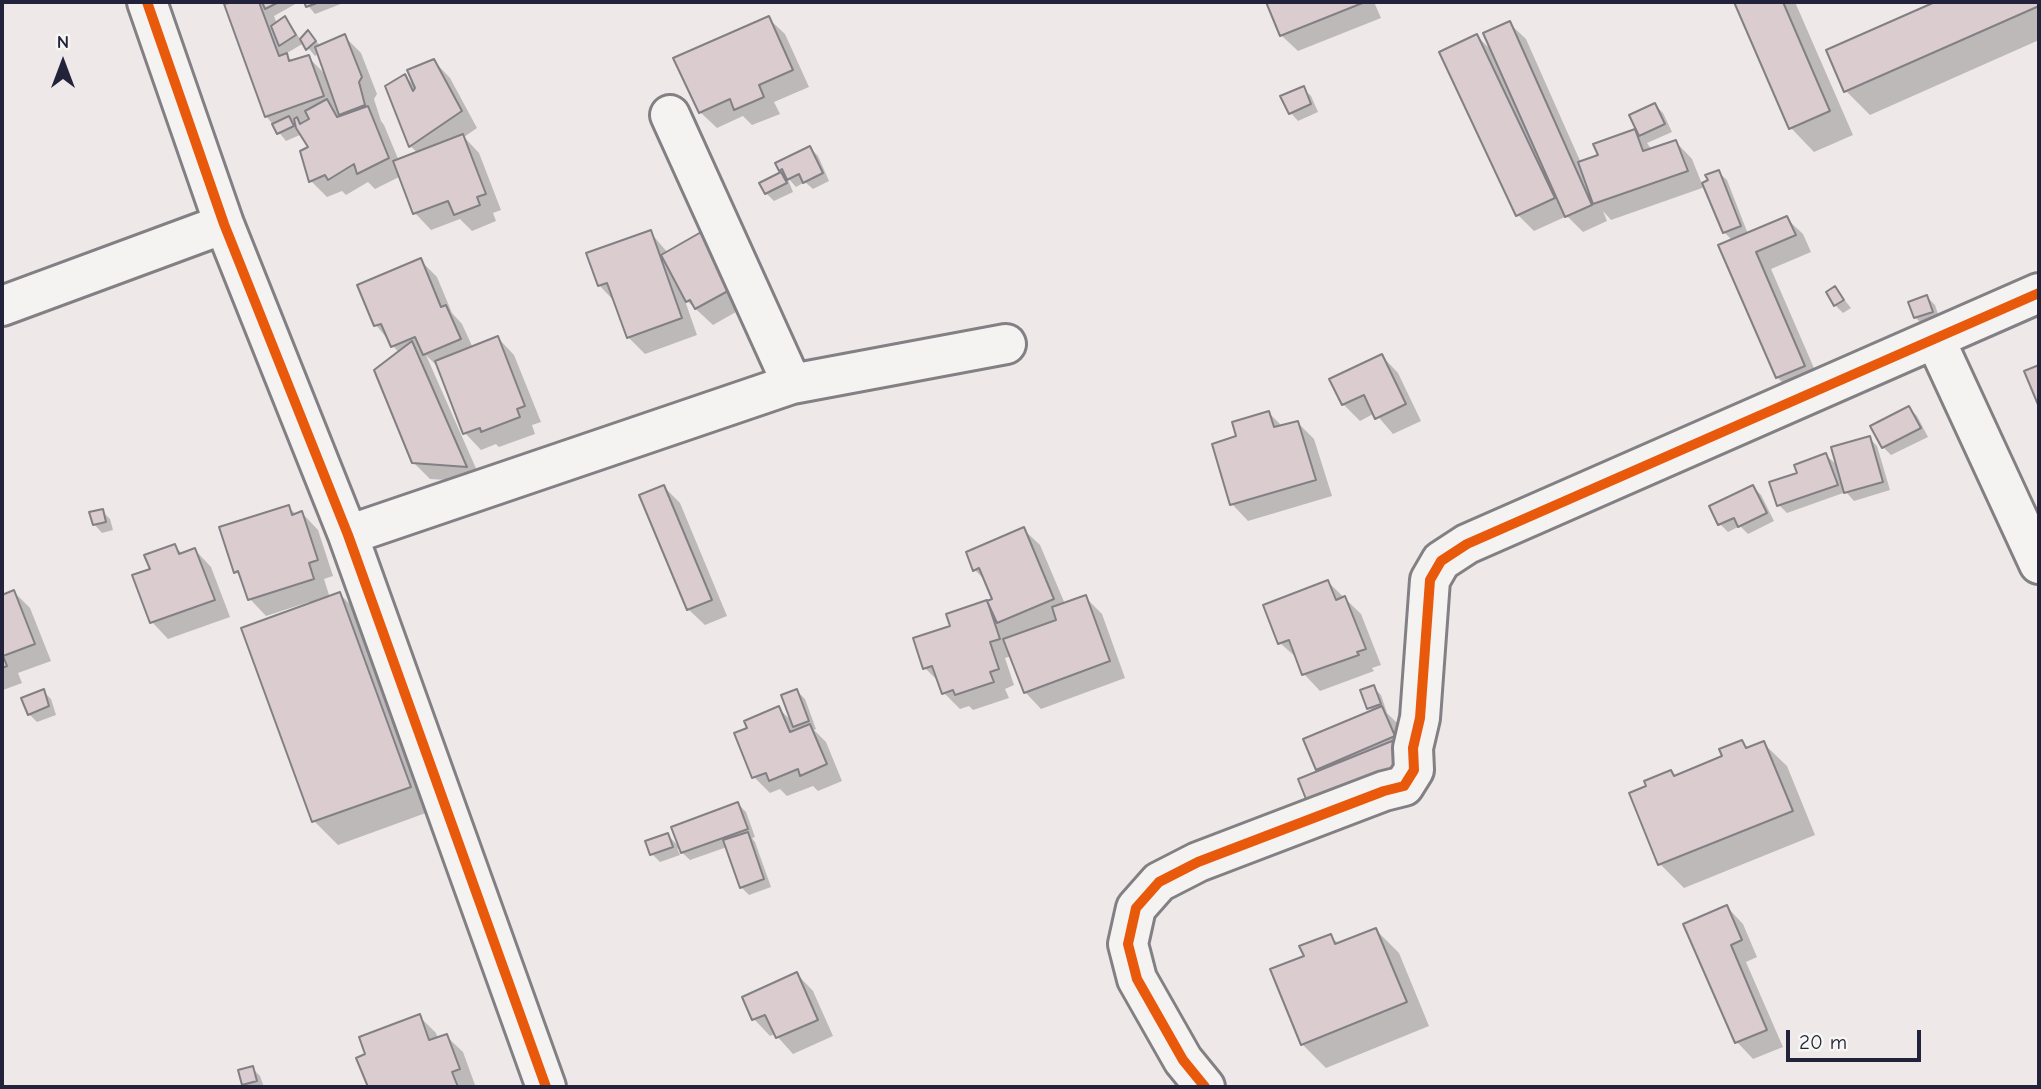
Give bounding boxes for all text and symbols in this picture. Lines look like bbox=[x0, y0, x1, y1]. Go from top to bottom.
north arrow bbox=[28, 28, 98, 98]
text: N bbox=[57, 31, 69, 53]
scale bar bbox=[1789, 1016, 1924, 1060]
text: 20 m bbox=[1799, 1030, 1847, 1054]

